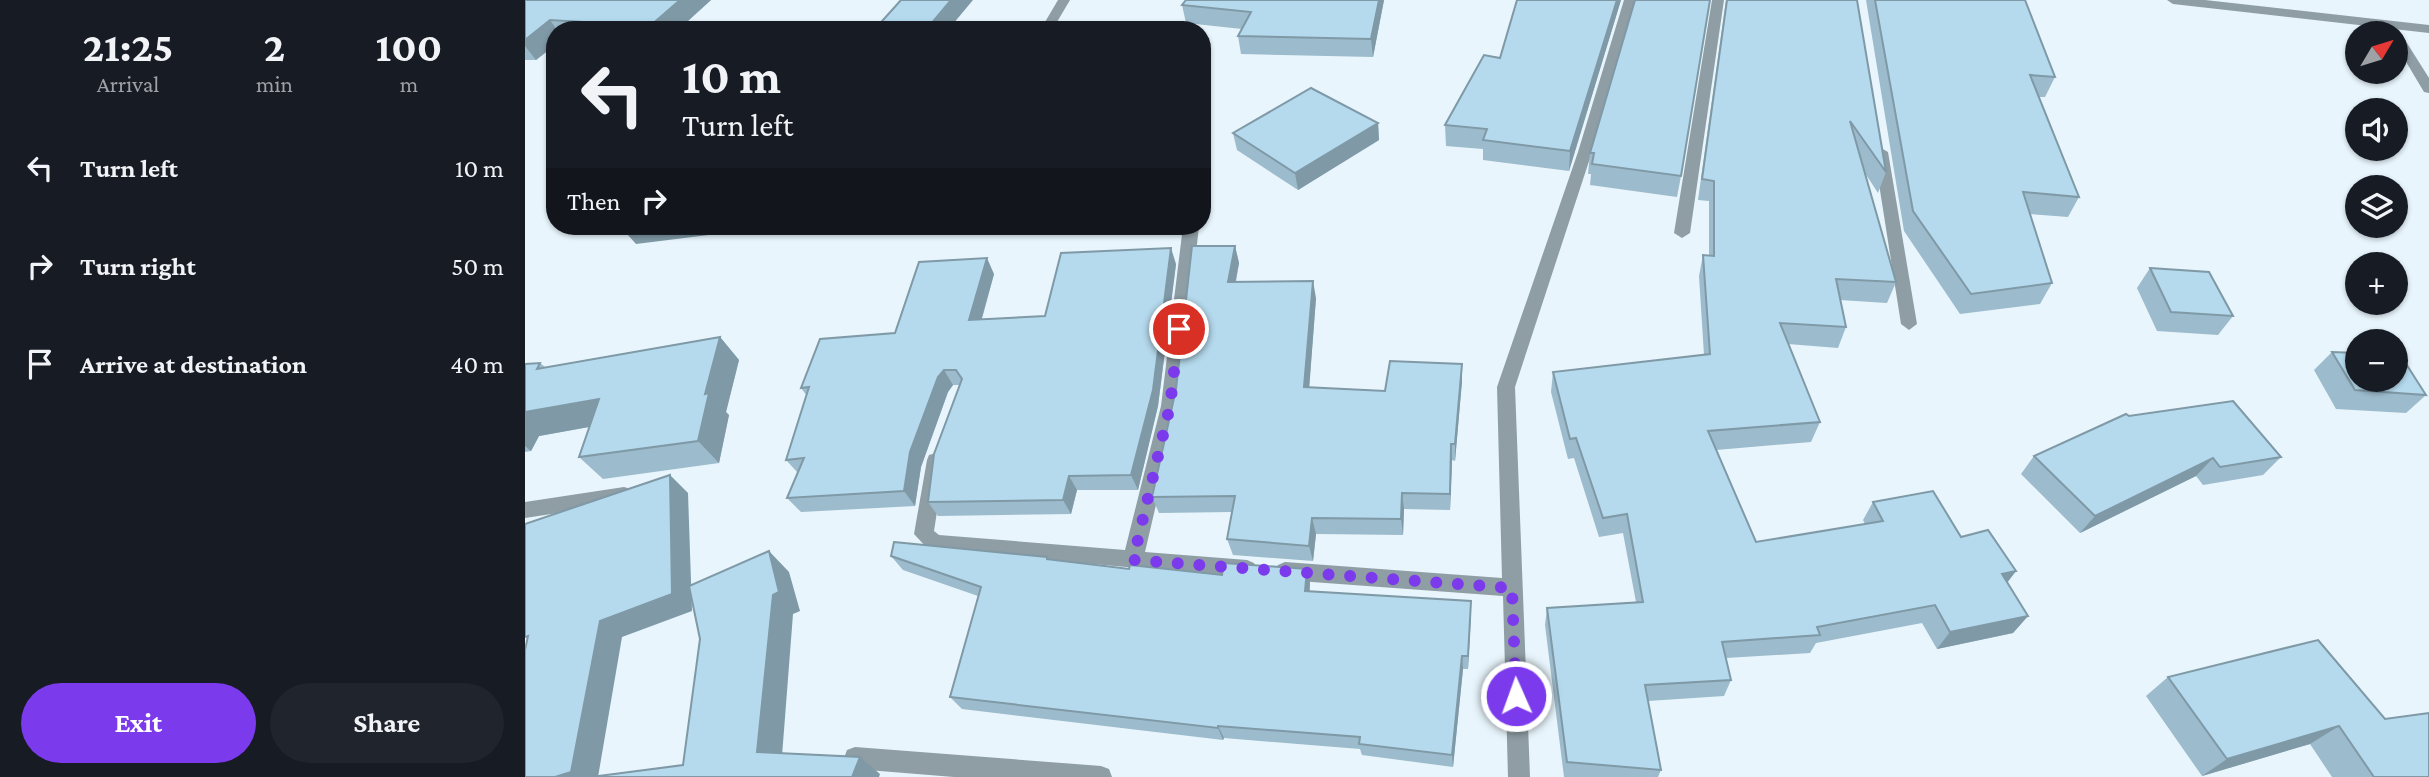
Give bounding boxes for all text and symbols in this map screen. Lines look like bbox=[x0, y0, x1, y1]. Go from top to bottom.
north arrow bbox=[2345, 21, 2408, 84]
map controls bbox=[2345, 21, 2408, 392]
text: 21:25 bbox=[83, 23, 173, 70]
text: 2 bbox=[264, 23, 285, 70]
text: 100 bbox=[376, 23, 442, 70]
icon: left bbox=[567, 49, 658, 140]
text: 10 m bbox=[682, 49, 781, 104]
text: Arrival bbox=[97, 71, 159, 97]
text: min bbox=[256, 71, 293, 97]
text: m bbox=[400, 71, 418, 97]
button: sound bbox=[2345, 98, 2408, 161]
text: Turn left bbox=[682, 107, 793, 143]
icon: left bbox=[21, 149, 59, 187]
text: Turn left bbox=[80, 154, 178, 183]
text: 10 m bbox=[455, 154, 504, 183]
button: layers bbox=[2345, 175, 2408, 238]
icon: right bbox=[635, 182, 673, 220]
text: Then bbox=[567, 187, 621, 216]
icon: right bbox=[21, 247, 59, 285]
text: Turn right bbox=[80, 252, 196, 281]
text: 50 m bbox=[451, 252, 504, 281]
button: + bbox=[2345, 252, 2408, 315]
pin bbox=[1149, 299, 1209, 359]
icon: arrive bbox=[1160, 310, 1198, 348]
button: − bbox=[2345, 329, 2408, 392]
icon: arrive bbox=[21, 345, 59, 383]
text: Arrive at destination bbox=[80, 350, 307, 379]
text: 40 m bbox=[450, 350, 504, 379]
position arrow bbox=[1479, 659, 1553, 733]
button: Exit bbox=[21, 683, 256, 763]
button: Share bbox=[270, 683, 504, 763]

